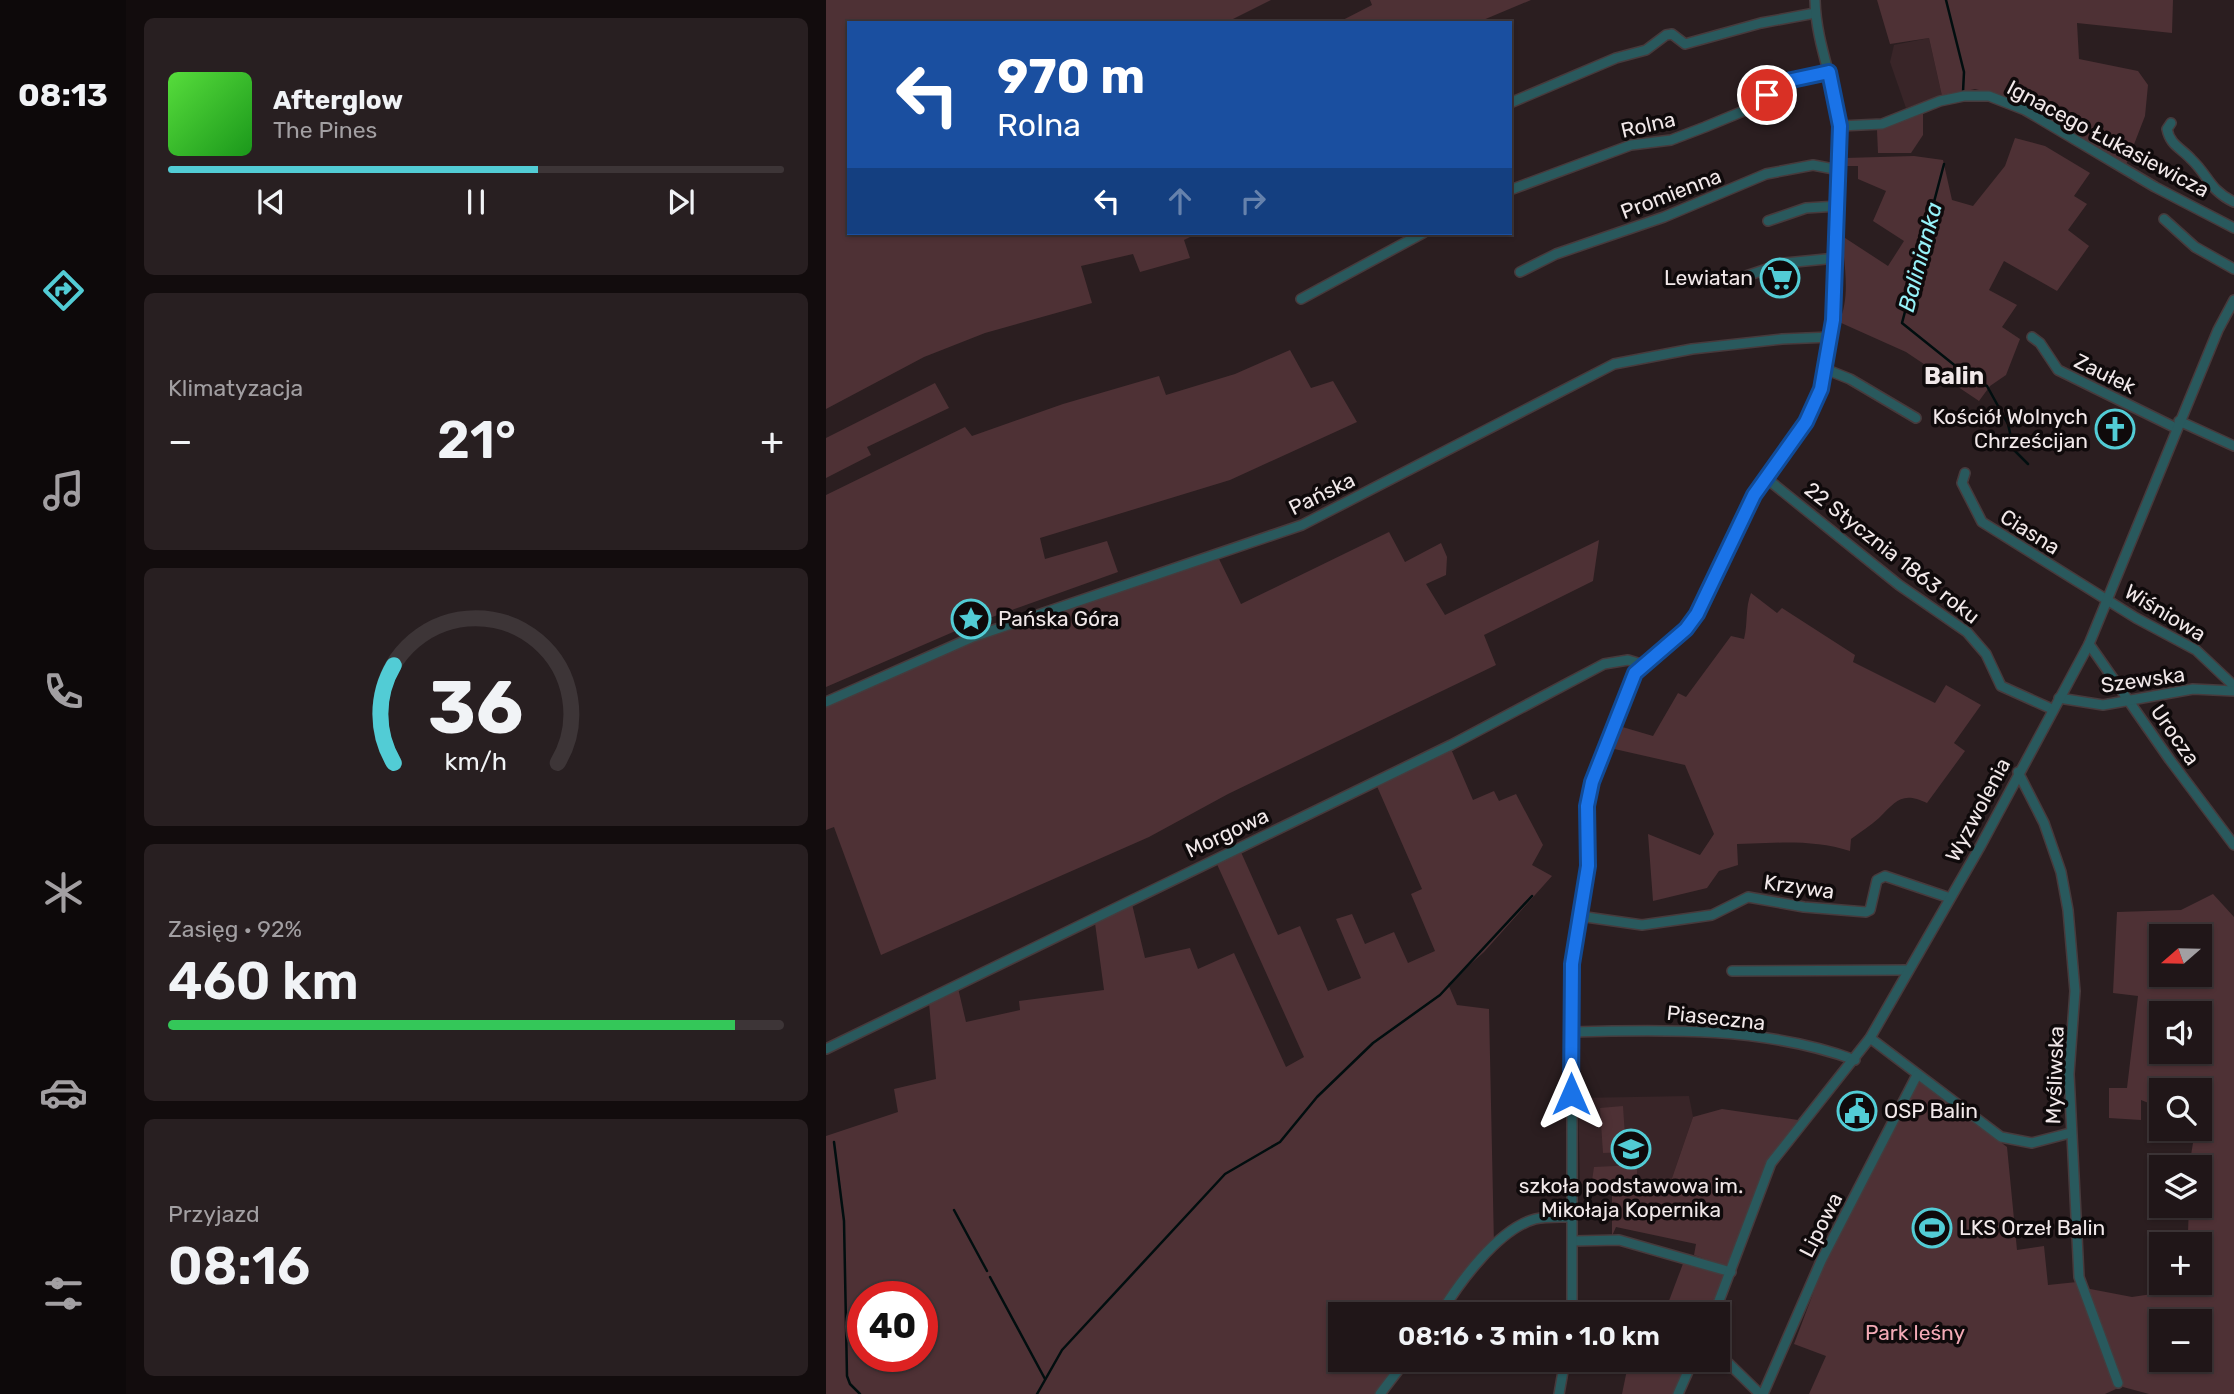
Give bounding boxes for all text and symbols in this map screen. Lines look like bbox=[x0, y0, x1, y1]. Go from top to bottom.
text: 970 m bbox=[997, 47, 1145, 105]
icon: left bbox=[882, 49, 973, 140]
pin bbox=[1737, 65, 1797, 125]
street label: Ignacego Łukasiewicza bbox=[2003, 75, 2214, 202]
text: 08:13 bbox=[18, 76, 108, 114]
icon: arrive bbox=[1748, 76, 1786, 114]
text: Afterglow bbox=[273, 85, 403, 116]
text: Rolna bbox=[997, 106, 1081, 144]
street label: Rolna bbox=[1618, 106, 1678, 143]
text: The Pines bbox=[273, 116, 377, 144]
street label: Promienna bbox=[1617, 163, 1725, 224]
icon: left bbox=[1088, 182, 1126, 220]
icon: ahead bbox=[1161, 182, 1199, 220]
icon: right bbox=[1234, 182, 1272, 220]
icon: previous bbox=[252, 183, 290, 221]
icon: pause bbox=[457, 183, 495, 221]
icon: next bbox=[662, 183, 700, 221]
water label: Balinianka bbox=[1892, 199, 1948, 315]
supermarket icon: Lewiatan bbox=[1759, 257, 1801, 299]
place label: Lewiatan bbox=[1664, 265, 1753, 290]
icon: directions bbox=[39, 266, 88, 315]
street label: Zaułek bbox=[2070, 348, 2140, 399]
district label: Balin bbox=[1924, 362, 1984, 390]
text: Klimatyzacja bbox=[168, 374, 303, 402]
place label: Kościół Wolnych Chrześcijan bbox=[1932, 404, 2088, 453]
church icon: Kościół Wolnych Chrześcijan bbox=[2094, 408, 2136, 450]
text: 21° bbox=[437, 409, 516, 471]
text: − bbox=[168, 418, 193, 464]
text: + bbox=[760, 418, 784, 464]
icon: music bbox=[39, 466, 88, 515]
street label: Pańska bbox=[1285, 467, 1359, 520]
street label: 22 Stycznia 1863 roku bbox=[1800, 477, 1985, 629]
street label: Ciasna bbox=[1996, 504, 2065, 560]
street label: Wiśniowa bbox=[2120, 579, 2210, 647]
place icon: Pańska Góra bbox=[950, 598, 992, 640]
place label: Pańska Góra bbox=[998, 606, 1119, 631]
street label: Szewska bbox=[2099, 661, 2187, 698]
text: 36 bbox=[428, 665, 524, 751]
icon: phone bbox=[39, 667, 88, 716]
street label: Urocza bbox=[2146, 700, 2205, 770]
text: km/h bbox=[445, 747, 507, 776]
street label: Wyzwolenia bbox=[1940, 754, 2015, 866]
street label: Morgowa bbox=[1181, 802, 1272, 863]
icon: climate bbox=[39, 868, 88, 917]
street label: Krzywa bbox=[1762, 869, 1836, 904]
text: Zasięg · 92% bbox=[168, 915, 302, 943]
north arrow bbox=[2149, 924, 2212, 987]
map controls bbox=[2149, 924, 2212, 1372]
text: 460 km bbox=[168, 950, 359, 1012]
street label: Piaseczna bbox=[1665, 1000, 1767, 1035]
button: sound bbox=[2149, 1001, 2212, 1064]
street label: Myśliwska bbox=[2040, 1025, 2069, 1125]
position arrow bbox=[1534, 1057, 1608, 1131]
icon: car bbox=[39, 1068, 88, 1117]
button: search bbox=[2149, 1078, 2212, 1141]
public building icon: OSP Balin bbox=[1836, 1090, 1878, 1132]
place label: OSP Balin bbox=[1884, 1098, 1978, 1123]
school or university icon: szkoła podstawowa im. Mikołaja Kopernika bbox=[1610, 1128, 1652, 1170]
button: layers bbox=[2149, 1155, 2212, 1218]
place label: szkoła podstawowa im. Mikołaja Kopernika bbox=[1519, 1173, 1743, 1222]
street label: Lipowa bbox=[1794, 1188, 1847, 1261]
text: Przyjazd bbox=[168, 1200, 260, 1228]
sports icon: LKS Orzeł Balin bbox=[1911, 1207, 1953, 1249]
place label: LKS Orzeł Balin bbox=[1959, 1215, 2105, 1240]
button: + bbox=[2149, 1232, 2212, 1295]
text: 08:16 bbox=[168, 1235, 310, 1297]
icon: filters bbox=[39, 1269, 88, 1318]
speed limit sign: 40 bbox=[847, 1281, 938, 1372]
button: − bbox=[2149, 1309, 2212, 1372]
park label: Park leśny bbox=[1865, 1320, 1965, 1345]
text: 08:16 · 3 min · 1.0 km bbox=[1398, 1321, 1660, 1352]

